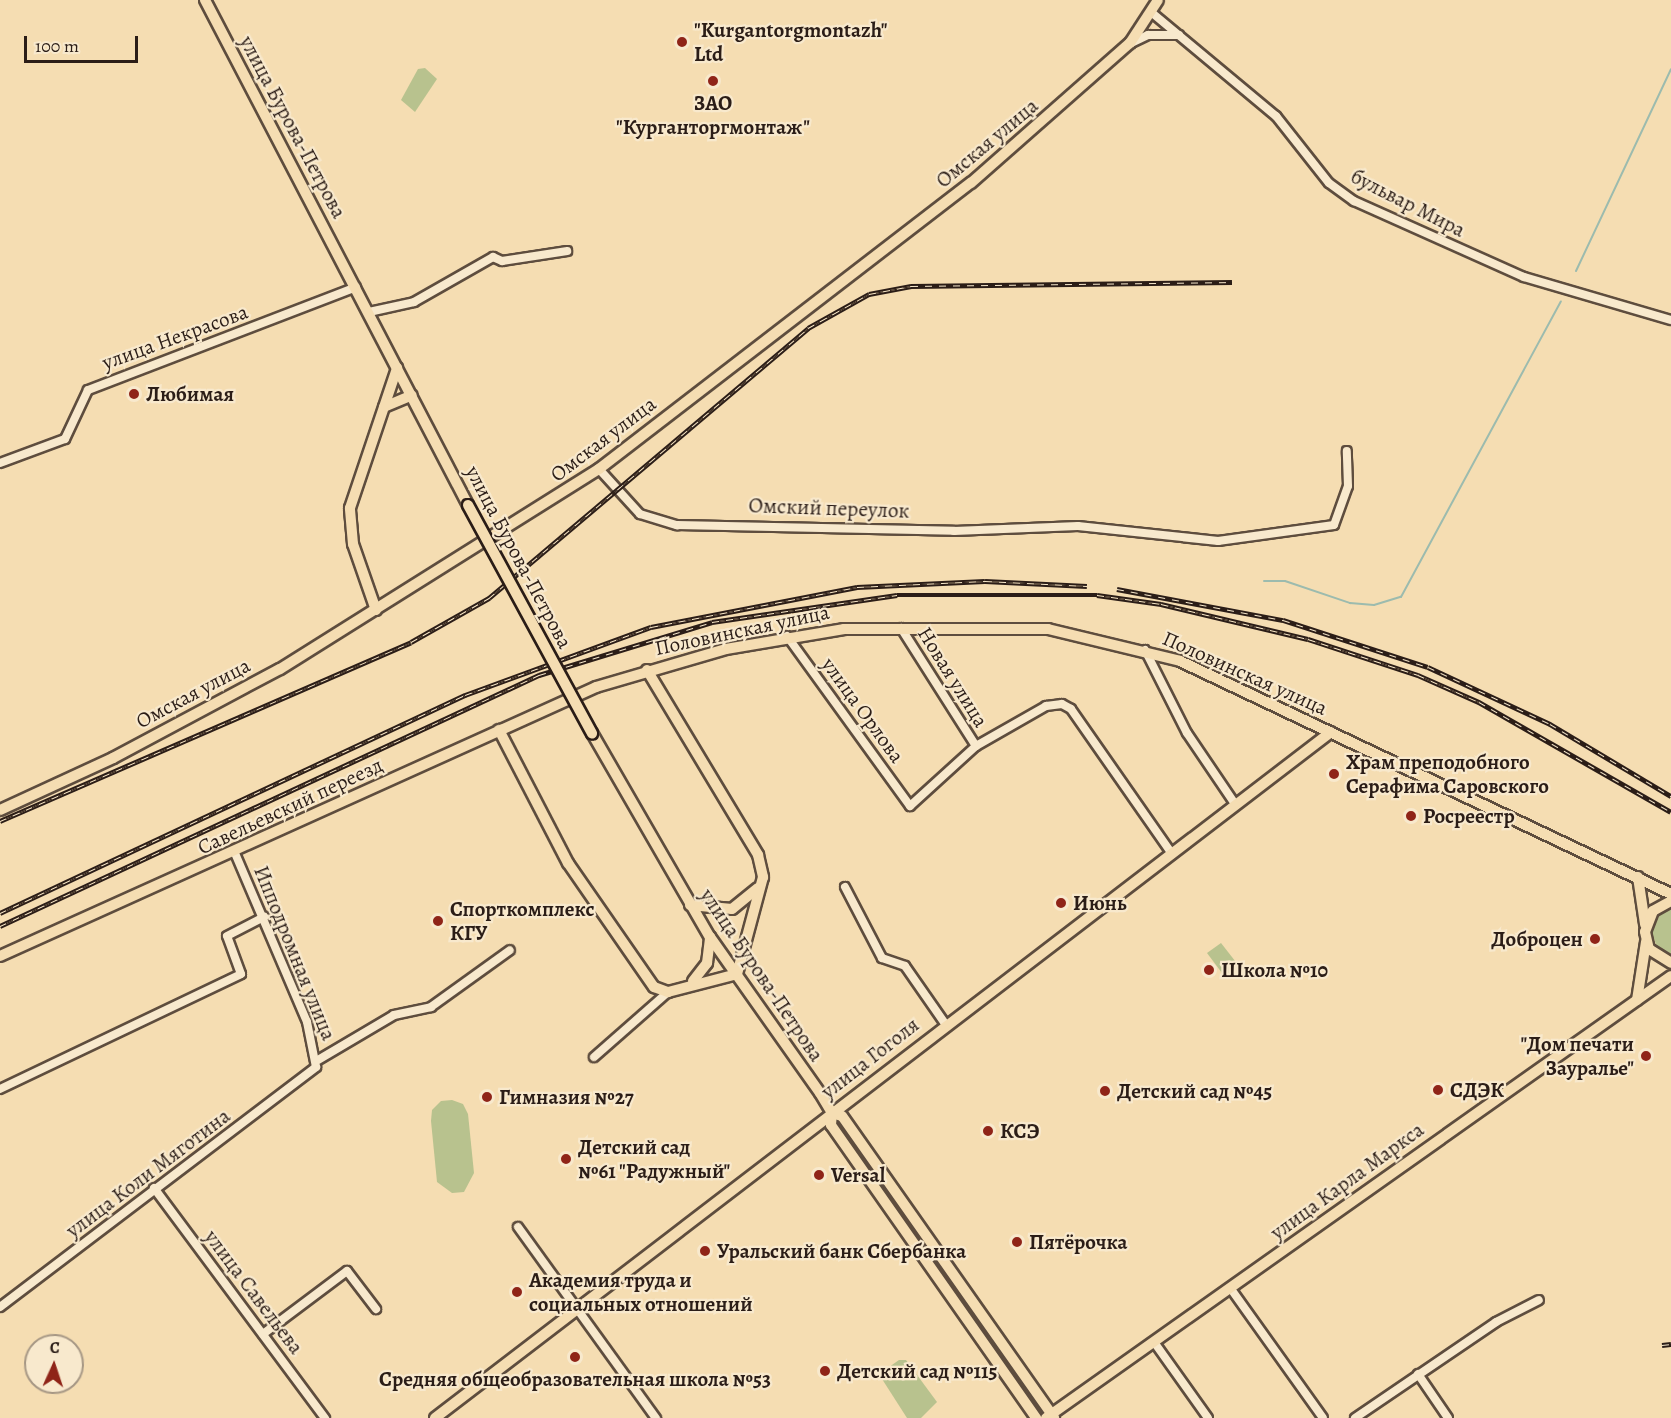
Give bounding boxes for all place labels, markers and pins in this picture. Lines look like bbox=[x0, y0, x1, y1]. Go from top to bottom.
place label: "Kurgantorgmontazh" Ltd bbox=[694, 17, 888, 67]
marker: "Kurgantorgmontazh" Ltd bbox=[675, 35, 689, 49]
marker: ЗАО "Курганторгмонтаж" bbox=[706, 74, 720, 88]
place label: ЗАО "Курганторгмонтаж" bbox=[616, 90, 810, 140]
place label: Любимая bbox=[146, 381, 234, 407]
marker: Любимая bbox=[127, 387, 141, 401]
place label: Храм преподобного Серафима Саровского bbox=[1346, 749, 1549, 799]
marker: Храм преподобного Серафима Саровского bbox=[1327, 767, 1341, 781]
place label: Росреестр bbox=[1423, 803, 1515, 829]
marker: Росреестр bbox=[1404, 809, 1418, 823]
place label: Июнь bbox=[1073, 890, 1126, 916]
place label: Спорткомплекс КГУ bbox=[450, 896, 595, 946]
marker: Июнь bbox=[1054, 896, 1068, 910]
marker: Спорткомплекс КГУ bbox=[431, 914, 445, 928]
place label: Доброцен bbox=[1491, 926, 1583, 952]
marker: Доброцен bbox=[1588, 932, 1602, 946]
place label: Школа №10 bbox=[1221, 957, 1328, 983]
marker: Школа №10 bbox=[1202, 963, 1216, 977]
place label: "Дом печати Зауралье" bbox=[1521, 1031, 1634, 1081]
marker: "Дом печати Зауралье" bbox=[1639, 1049, 1653, 1063]
place label: СДЭК bbox=[1450, 1077, 1504, 1103]
place label: Детский сад №45 bbox=[1117, 1078, 1272, 1104]
marker: СДЭК bbox=[1431, 1083, 1445, 1097]
place label: Гимназия №27 bbox=[499, 1084, 634, 1110]
marker: Детский сад №45 bbox=[1098, 1084, 1112, 1098]
marker: Гимназия №27 bbox=[480, 1090, 494, 1104]
place label: КСЭ bbox=[1000, 1118, 1040, 1144]
marker: КСЭ bbox=[981, 1124, 995, 1138]
place label: Детский сад №61 "Радужный" bbox=[578, 1134, 731, 1184]
marker: Детский сад №61 "Радужный" bbox=[559, 1152, 573, 1166]
place label: Versal bbox=[831, 1162, 885, 1188]
marker: Versal bbox=[812, 1168, 826, 1182]
place label: Пятёрочка bbox=[1029, 1229, 1127, 1255]
marker: Пятёрочка bbox=[1010, 1235, 1024, 1249]
place label: Уральский банк Сбербанка bbox=[717, 1238, 966, 1264]
marker: Уральский банк Сбербанка bbox=[698, 1244, 712, 1258]
place label: Академия труда и социальных отношений bbox=[529, 1267, 753, 1317]
marker: Академия труда и социальных отношений bbox=[510, 1285, 524, 1299]
marker: Средняя общеобразовательная школа №53 bbox=[568, 1350, 582, 1364]
place label: Детский сад №115 bbox=[837, 1358, 997, 1384]
marker: Детский сад №115 bbox=[818, 1364, 832, 1378]
place label: Средняя общеобразовательная школа №53 bbox=[379, 1366, 771, 1392]

